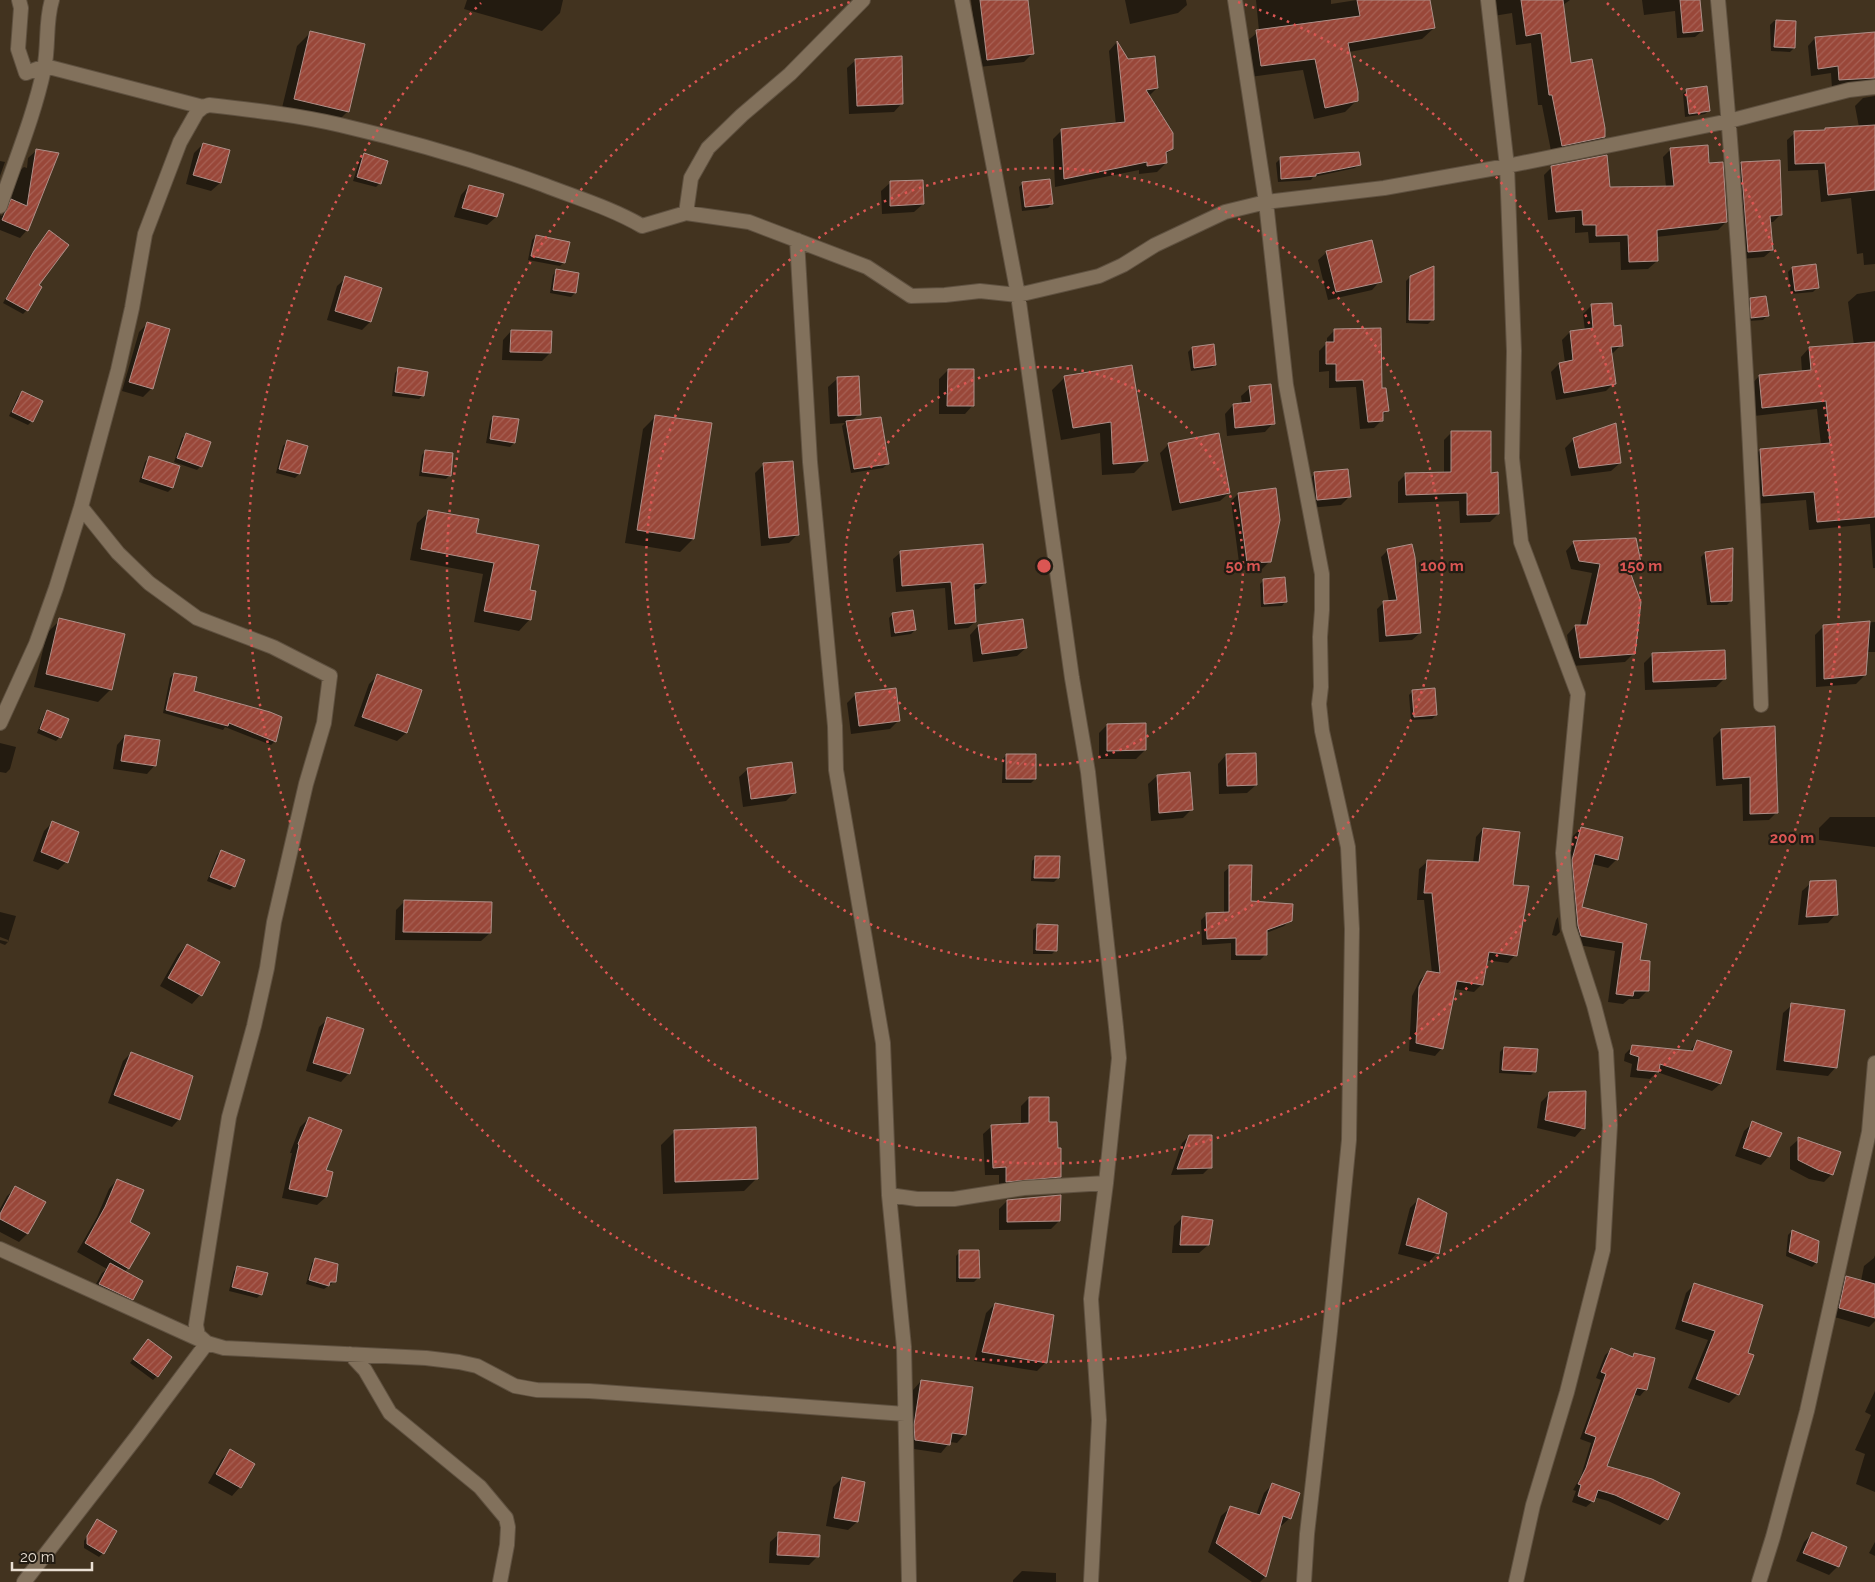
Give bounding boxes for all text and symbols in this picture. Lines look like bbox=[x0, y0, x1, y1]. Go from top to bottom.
centre of rings bbox=[1035, 557, 1053, 575]
text: 50 m bbox=[1225, 557, 1261, 575]
text: 100 m bbox=[1420, 557, 1464, 575]
text: 150 m bbox=[1620, 557, 1662, 575]
text: 200 m bbox=[1770, 829, 1814, 847]
scale bar bbox=[12, 1540, 92, 1572]
text: 20 m bbox=[20, 1548, 55, 1566]

